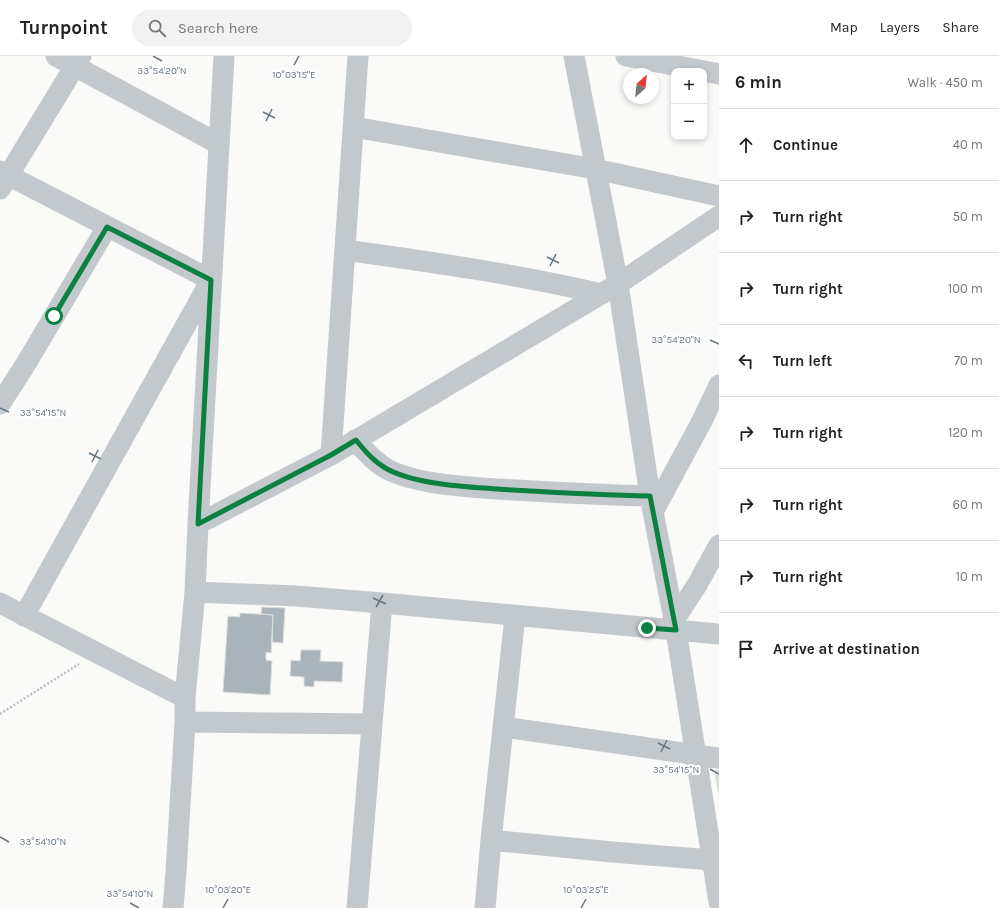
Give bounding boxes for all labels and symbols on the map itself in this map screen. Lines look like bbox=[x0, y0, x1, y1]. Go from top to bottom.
text: 33°54'20"N bbox=[137, 65, 187, 77]
north arrow bbox=[623, 68, 659, 104]
text: 10°03'15"E bbox=[272, 69, 316, 81]
route start bbox=[45, 307, 63, 325]
text: 33°54'20"N bbox=[651, 334, 701, 346]
text: 33°54'15"N bbox=[20, 407, 66, 419]
route end bbox=[638, 619, 656, 637]
text: 33°54'15"N bbox=[653, 764, 699, 776]
text: 33°54'10"N bbox=[20, 836, 66, 848]
text: 10°03'20"E bbox=[205, 884, 251, 896]
text: 10°03'25"E bbox=[563, 884, 609, 896]
text: 33°54'10"N bbox=[107, 888, 153, 900]

